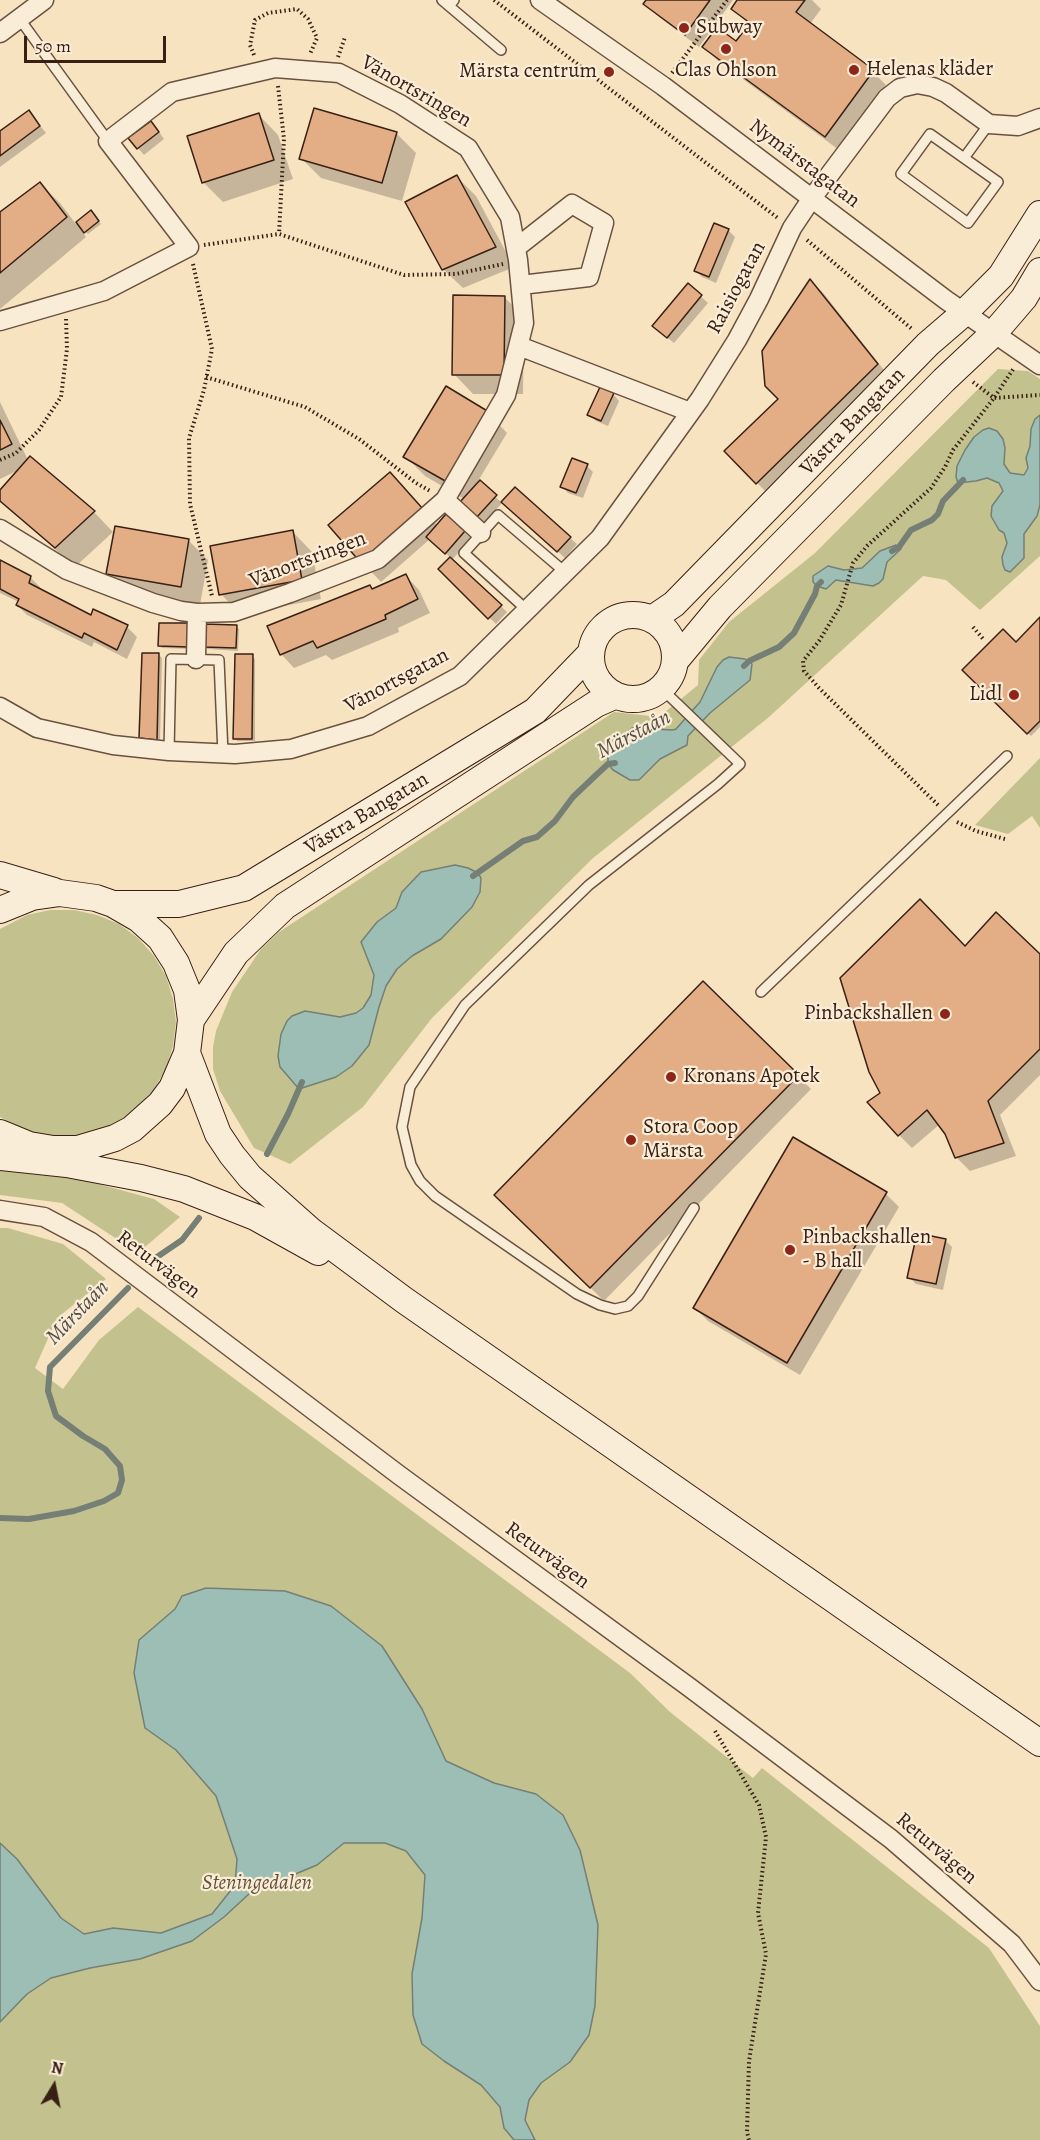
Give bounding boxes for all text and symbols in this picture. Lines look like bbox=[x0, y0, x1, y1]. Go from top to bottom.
place label: Subway bbox=[696, 15, 762, 41]
marker: Subway bbox=[677, 21, 691, 35]
scale bar bbox=[27, 24, 170, 62]
text: 50 m bbox=[35, 34, 71, 58]
marker: Clas Ohlson bbox=[719, 42, 733, 56]
street label: Vänortsringen bbox=[356, 50, 476, 134]
place label: Helenas kläder bbox=[866, 57, 993, 83]
place label: Clas Ohlson bbox=[675, 58, 777, 84]
place label: Märsta centrum bbox=[459, 59, 597, 85]
marker: Helenas kläder bbox=[847, 63, 861, 77]
marker: Märsta centrum bbox=[602, 65, 616, 79]
street label: Nymärstagatan bbox=[743, 114, 865, 214]
street label: Raisiogatan bbox=[702, 237, 772, 339]
street label: Västra Bangatan bbox=[795, 363, 911, 481]
street label: Vänortsringen bbox=[246, 526, 370, 594]
street label: Vänortsgatan bbox=[341, 643, 453, 719]
place label: Lidl bbox=[969, 682, 1002, 708]
marker: Lidl bbox=[1007, 688, 1021, 702]
water label: Märstaån bbox=[593, 705, 675, 765]
street label: Västra Bangatan bbox=[300, 767, 434, 861]
place label: Pinbackshallen bbox=[804, 1001, 933, 1027]
marker: Pinbackshallen bbox=[938, 1007, 952, 1021]
place label: Kronans Apotek bbox=[683, 1064, 820, 1090]
marker: Kronans Apotek bbox=[664, 1070, 678, 1084]
place label: Stora Coop Märsta bbox=[643, 1115, 738, 1165]
marker: Stora Coop Märsta bbox=[624, 1133, 638, 1147]
street label: Returvägen bbox=[111, 1225, 205, 1305]
place label: Pinbackshallen - B hall bbox=[802, 1225, 931, 1275]
marker: Pinbackshallen - B hall bbox=[783, 1243, 797, 1257]
water label: Märstaån bbox=[41, 1275, 115, 1351]
street label: Returvägen bbox=[500, 1517, 594, 1595]
street label: Returvägen bbox=[890, 1808, 982, 1890]
park label: Steningedalen bbox=[202, 1871, 312, 1897]
north arrow bbox=[24, 2056, 84, 2116]
text: N bbox=[49, 2056, 65, 2080]

